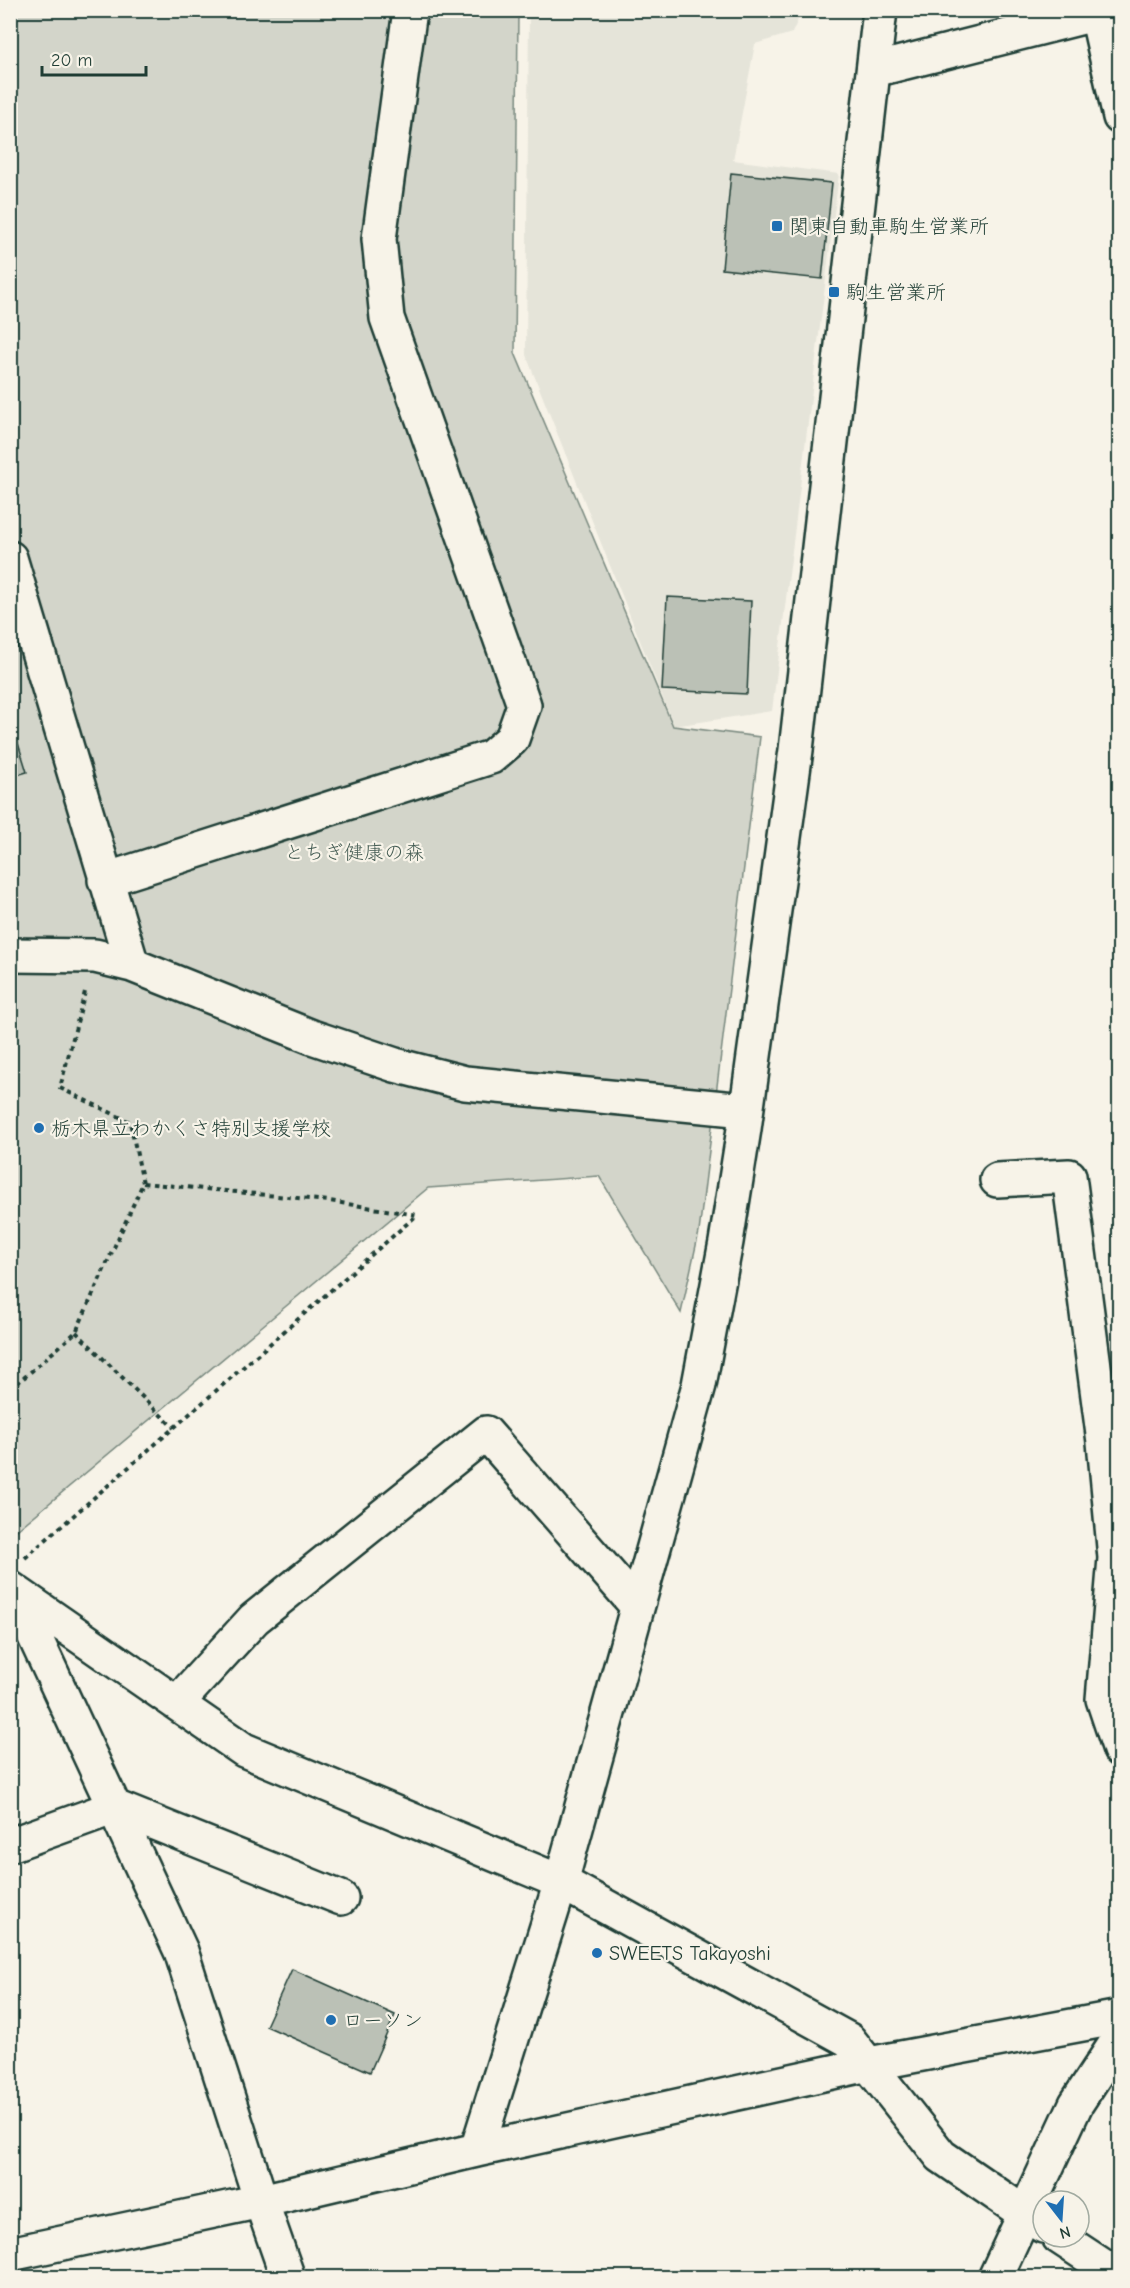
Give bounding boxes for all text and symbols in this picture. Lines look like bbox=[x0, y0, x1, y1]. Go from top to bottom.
scale bar bbox=[42, 39, 146, 77]
text: 20 m bbox=[51, 50, 92, 71]
place label: 関東自動車駒生営業所 bbox=[789, 215, 989, 238]
marker: 関東自動車駒生営業所 bbox=[770, 219, 784, 233]
place label: 駒生営業所 bbox=[846, 281, 946, 304]
marker: 駒生営業所 bbox=[827, 285, 841, 299]
park label: とちぎ健康の森 bbox=[284, 841, 424, 864]
place label: 栃木県立わかくさ特別支援学校 bbox=[51, 1117, 331, 1140]
marker: 栃木県立わかくさ特別支援学校 bbox=[32, 1121, 46, 1135]
place label: SWEETS Takayoshi bbox=[609, 1942, 771, 1965]
marker: SWEETS Takayoshi bbox=[590, 1946, 604, 1960]
place label: ローソン bbox=[343, 2009, 423, 2032]
marker: ローソン bbox=[324, 2013, 338, 2027]
north arrow bbox=[1031, 2189, 1091, 2249]
text: N bbox=[1057, 2222, 1073, 2243]

